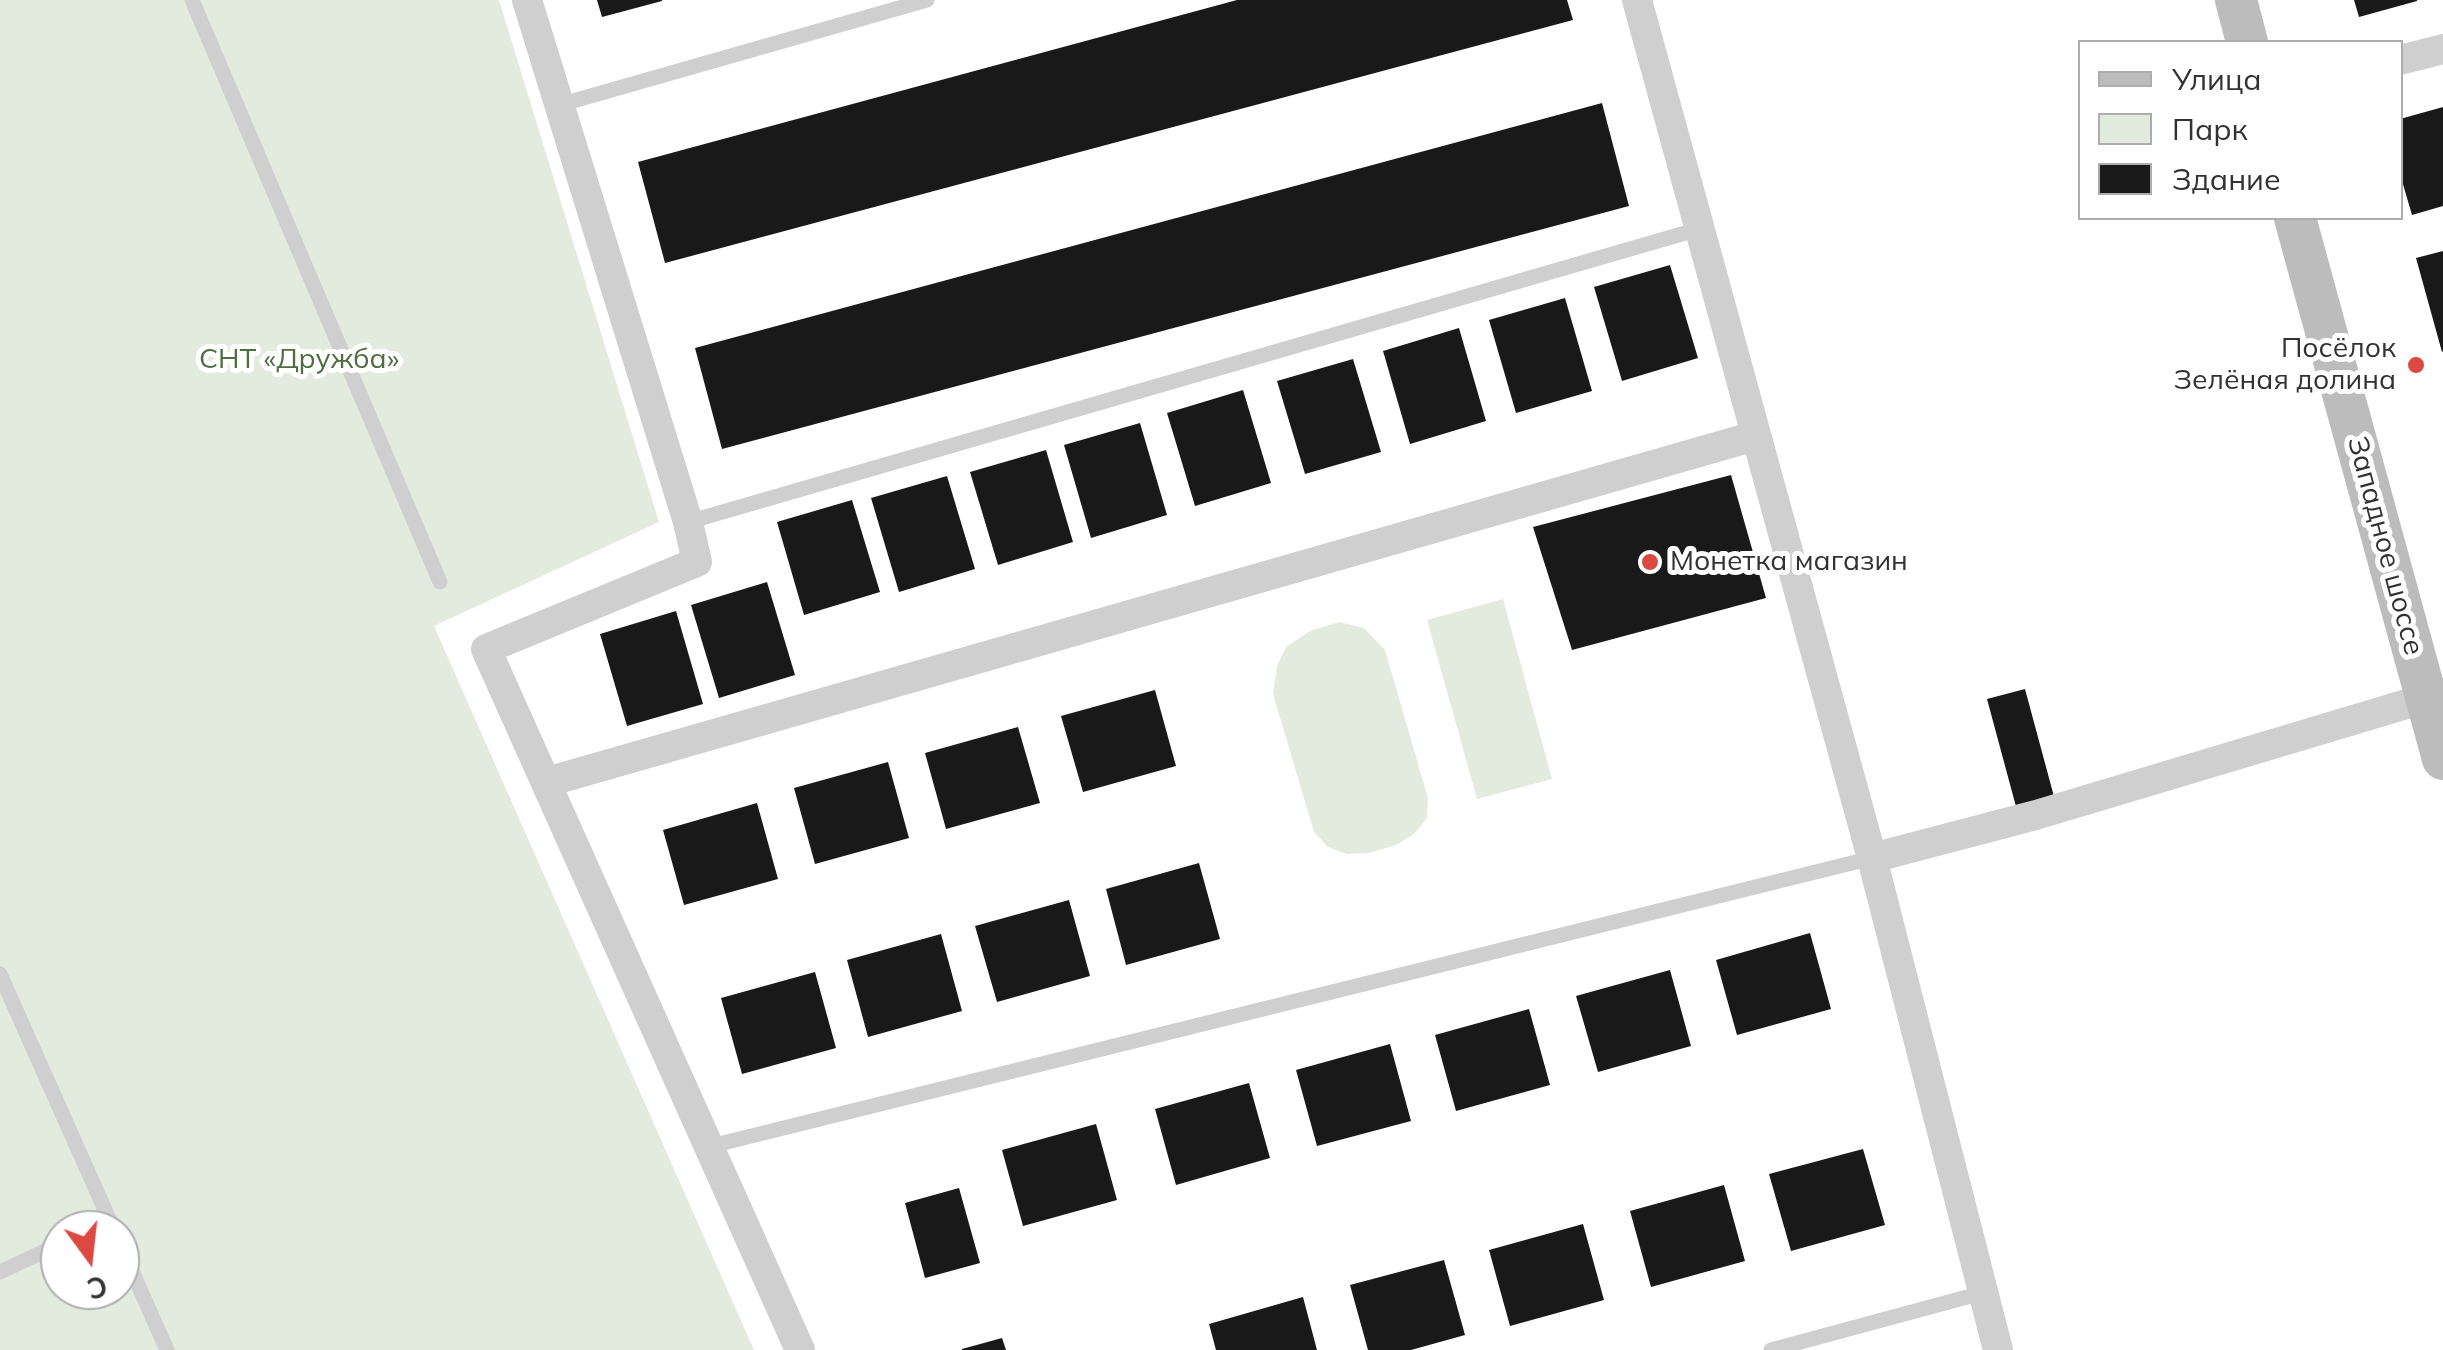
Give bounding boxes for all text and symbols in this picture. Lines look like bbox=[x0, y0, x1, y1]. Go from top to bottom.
legend bbox=[2078, 40, 2403, 220]
text: Улица bbox=[2172, 60, 2262, 98]
text: Парк bbox=[2172, 110, 2248, 148]
text: Здание bbox=[2172, 160, 2281, 198]
place label: Посёлок Зелёная долина bbox=[2174, 332, 2396, 398]
park label: СНТ «Дружба» bbox=[199, 343, 399, 377]
marker: Посёлок Зелёная долина bbox=[2405, 354, 2427, 376]
street label: Западное шоссе bbox=[2340, 433, 2430, 659]
place label: Монетка магазин bbox=[1670, 545, 1908, 579]
marker: Монетка магазин bbox=[1639, 551, 1661, 573]
north arrow bbox=[40, 1210, 140, 1310]
text: С bbox=[84, 1268, 111, 1307]

